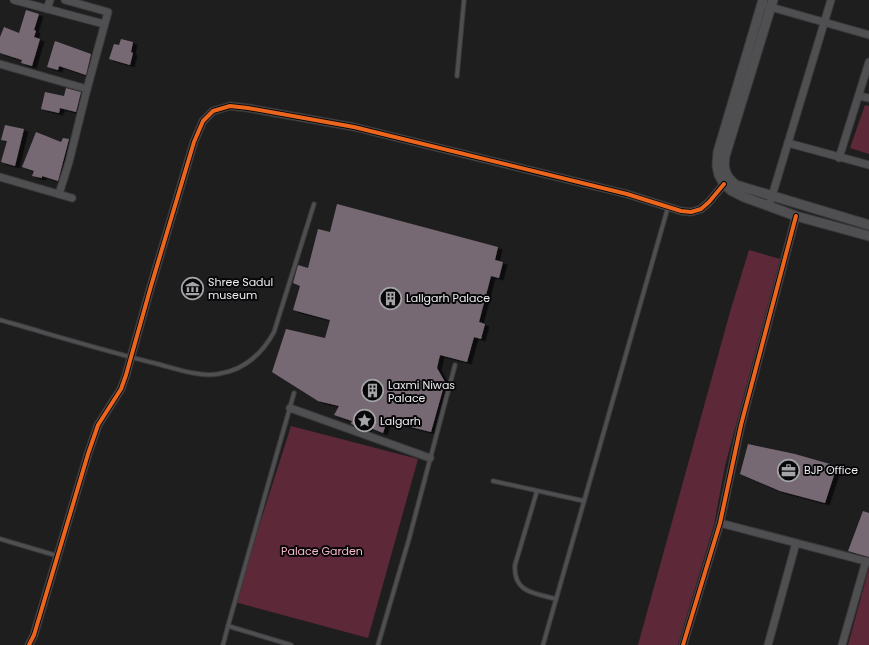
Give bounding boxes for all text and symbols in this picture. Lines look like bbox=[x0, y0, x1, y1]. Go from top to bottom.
place label: Shree Sadul museum bbox=[208, 274, 273, 303]
museum icon: Shree Sadul museum bbox=[180, 275, 206, 301]
building icon: Lallgarh Palace bbox=[378, 285, 404, 311]
place label: Lallgarh Palace bbox=[406, 290, 490, 306]
place label: Laxmi Niwas Palace bbox=[388, 377, 455, 406]
building icon: Laxmi Niwas Palace bbox=[360, 378, 386, 404]
place icon: Lalgarh bbox=[352, 408, 378, 434]
place label: Lalgarh bbox=[380, 413, 421, 429]
office icon: BJP Office bbox=[775, 457, 801, 483]
place label: BJP Office bbox=[804, 462, 858, 478]
park label: Palace Garden bbox=[281, 543, 363, 559]

